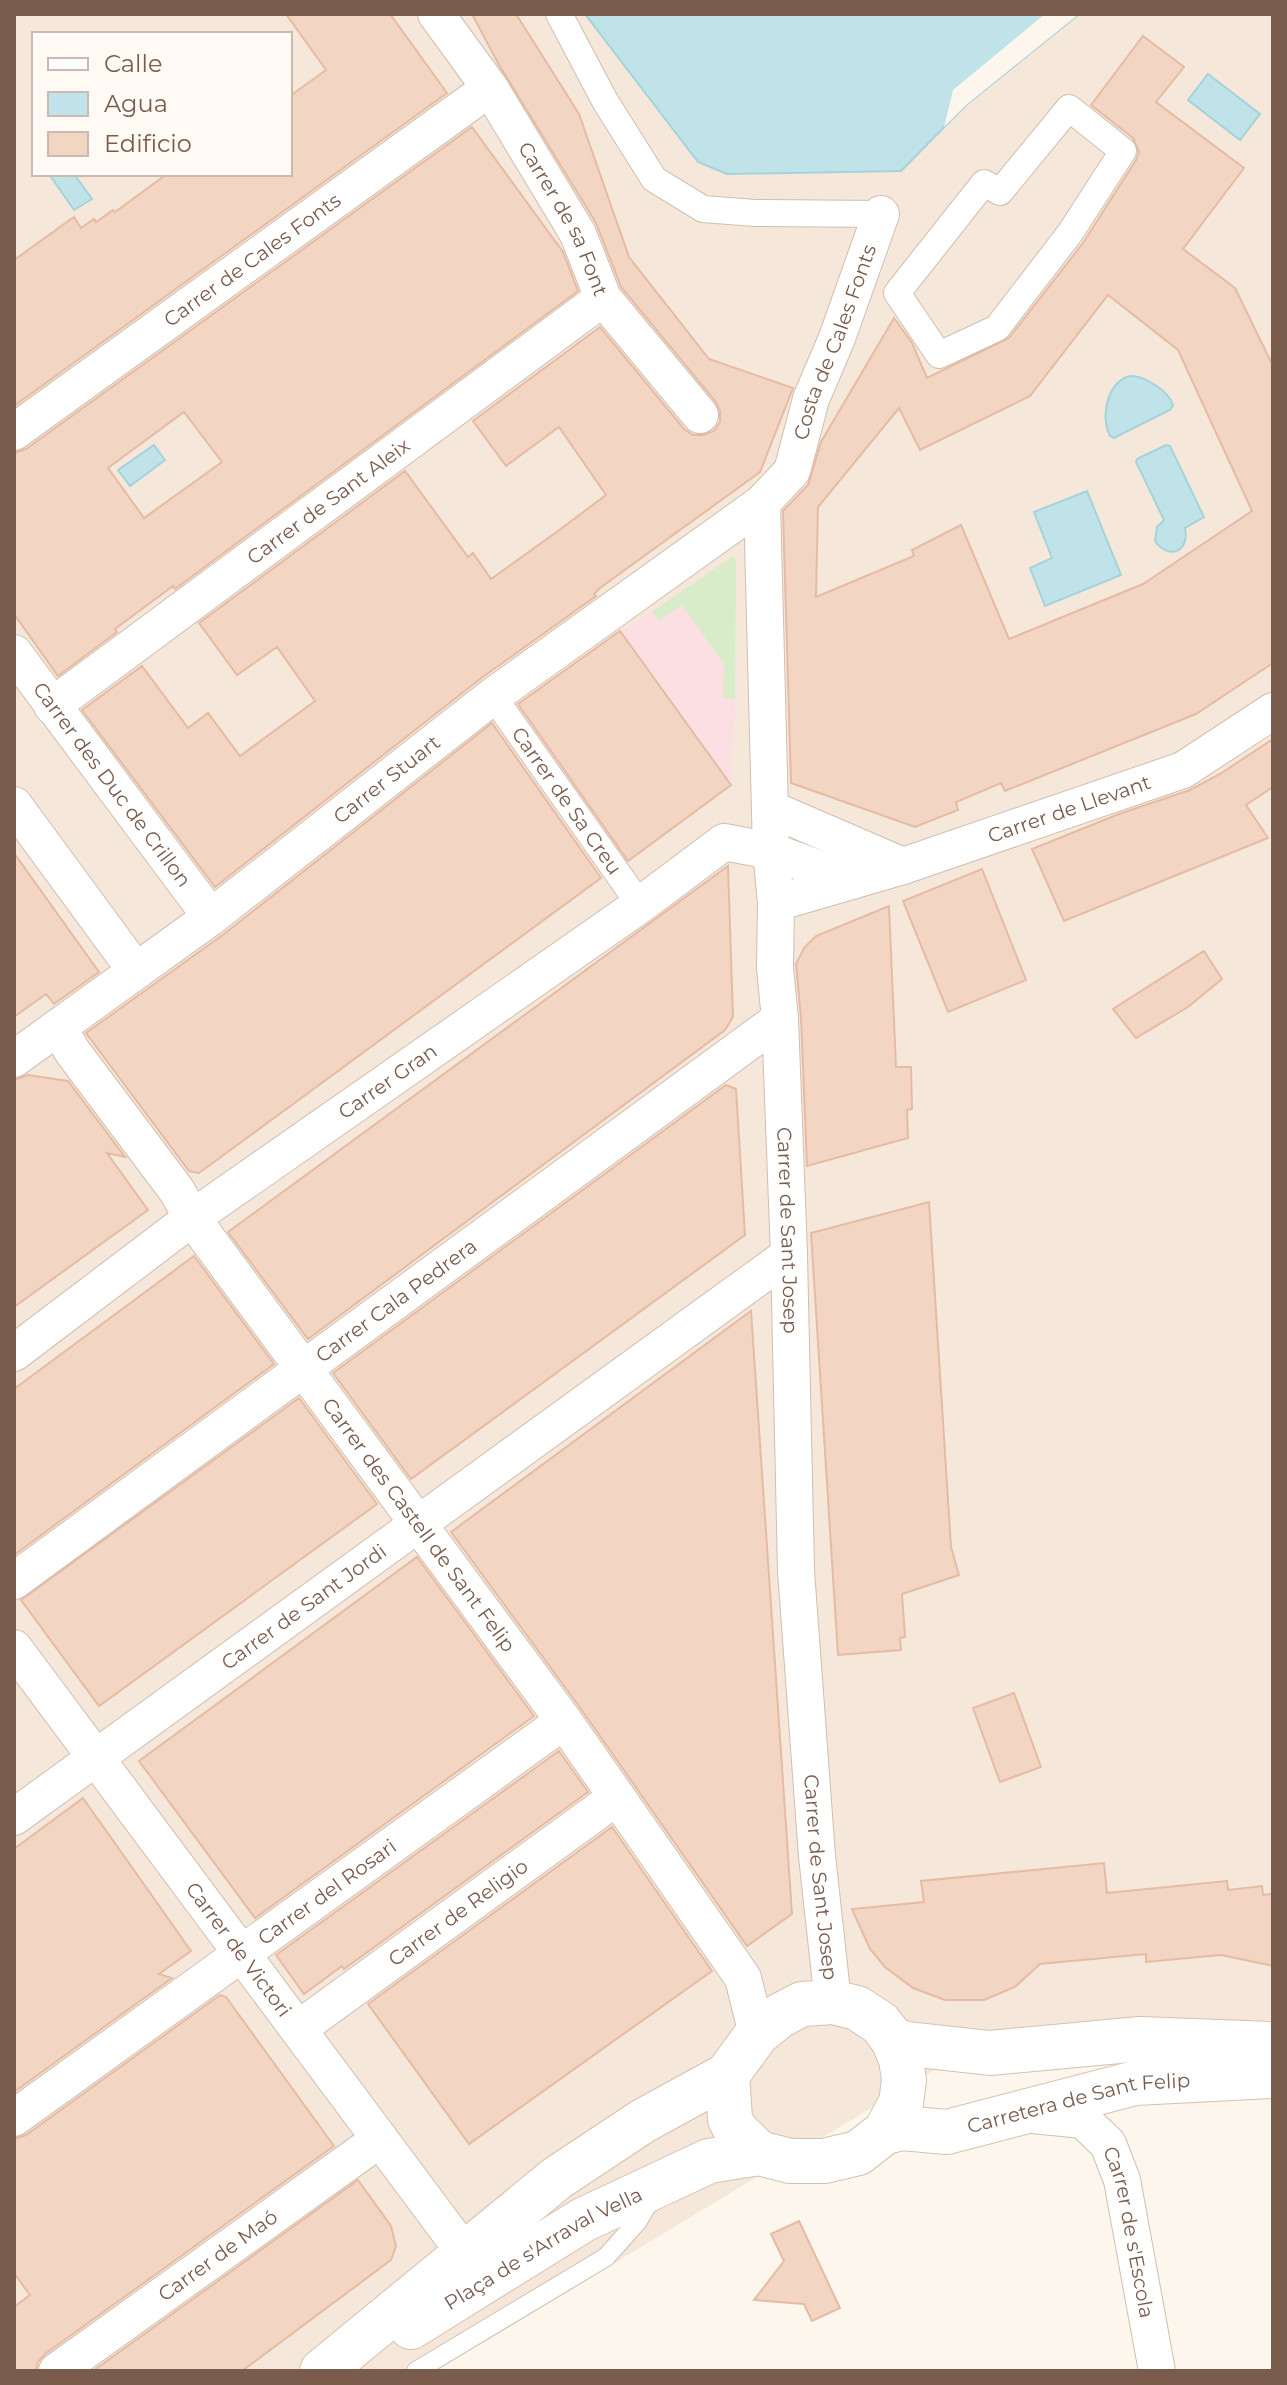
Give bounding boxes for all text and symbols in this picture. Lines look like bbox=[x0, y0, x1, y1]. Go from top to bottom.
legend bbox=[32, 32, 292, 176]
text: Calle bbox=[104, 49, 162, 78]
text: Agua bbox=[104, 89, 168, 118]
text: Edificio bbox=[104, 129, 192, 158]
street label: Carrer de sa Font bbox=[513, 137, 613, 299]
street label: Carrer de Cales Fonts bbox=[159, 188, 346, 332]
street label: Costa de Cales Fonts bbox=[789, 241, 881, 442]
street label: Carrer de Sant Aleix bbox=[242, 433, 415, 569]
street label: Carrer des Duc de Crillon bbox=[28, 677, 196, 891]
street label: Carrer de Sa Creu bbox=[507, 722, 627, 879]
street label: Carrer Stuart bbox=[328, 730, 445, 829]
street label: Carrer de Llevant bbox=[985, 770, 1154, 848]
street label: Carrer Gran bbox=[334, 1039, 442, 1124]
street label: Carrer de Sant Josep bbox=[772, 1126, 803, 1334]
street label: Carrer Cala Pedrera bbox=[311, 1234, 481, 1368]
street label: Carrer des Castell de Sant Felip bbox=[317, 1393, 521, 1657]
street label: Carrer de Sant Jordi bbox=[217, 1539, 391, 1675]
street label: Carrer de Sant Josep bbox=[799, 1773, 843, 1981]
street label: Carrer del Rosari bbox=[253, 1834, 401, 1950]
street label: Carrer de Religio bbox=[384, 1854, 533, 1971]
street label: Carrer de Victori bbox=[181, 1878, 297, 2022]
street label: Carretera de Sant Felip bbox=[964, 2068, 1191, 2138]
street label: Carrer de s'Escola bbox=[1098, 2143, 1159, 2320]
street label: Plaça de s'Arraval Vella bbox=[440, 2182, 646, 2315]
street label: Carrer de Maó bbox=[153, 2205, 282, 2306]

